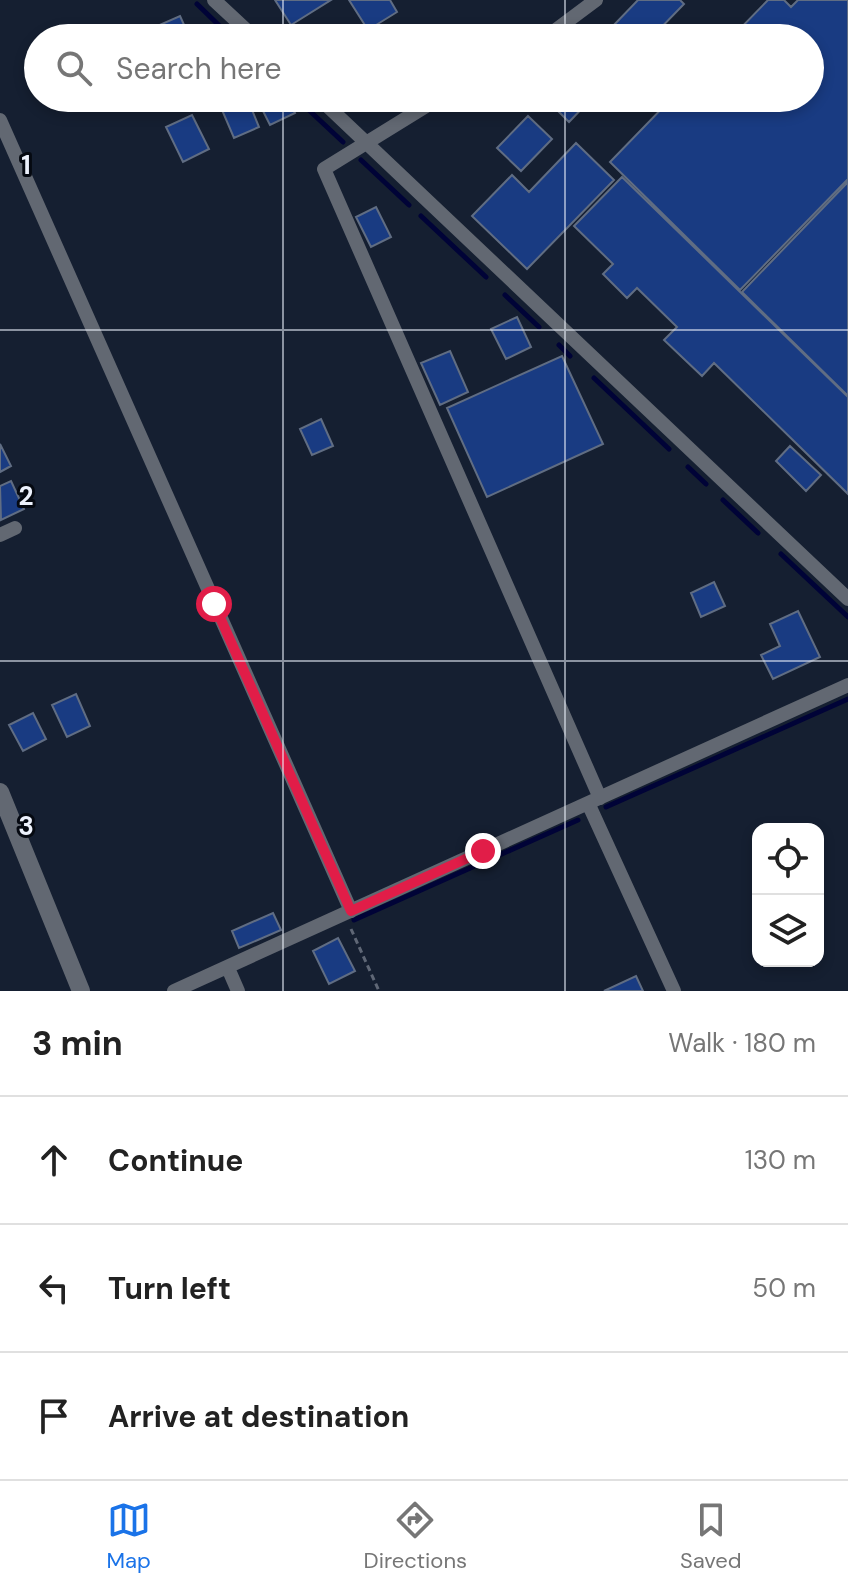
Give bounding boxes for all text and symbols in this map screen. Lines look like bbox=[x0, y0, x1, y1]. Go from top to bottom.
search box bbox=[24, 24, 824, 112]
icon: search bbox=[52, 46, 96, 90]
text: Search here bbox=[116, 49, 282, 88]
text: 1 bbox=[21, 148, 31, 182]
text: 2 bbox=[18, 479, 34, 513]
route start bbox=[196, 586, 232, 622]
text: 3 bbox=[18, 809, 34, 843]
map controls bbox=[752, 823, 824, 967]
button: locate bbox=[752, 823, 824, 895]
route end bbox=[465, 833, 501, 869]
button: layers bbox=[752, 895, 824, 967]
text: 3 min bbox=[32, 1021, 123, 1066]
text: Walk · 180 m bbox=[668, 1026, 816, 1060]
icon: ahead bbox=[32, 1138, 76, 1182]
text: Continue bbox=[108, 1141, 243, 1180]
text: 130 m bbox=[745, 1143, 816, 1177]
icon: left bbox=[32, 1266, 76, 1310]
text: Turn left bbox=[108, 1269, 231, 1308]
text: 50 m bbox=[752, 1271, 816, 1305]
icon: arrive bbox=[32, 1394, 76, 1438]
text: Arrive at destination bbox=[108, 1397, 409, 1436]
tab: Map bbox=[106, 1498, 151, 1575]
tab: Directions bbox=[364, 1498, 467, 1575]
tab: Saved bbox=[680, 1498, 742, 1575]

